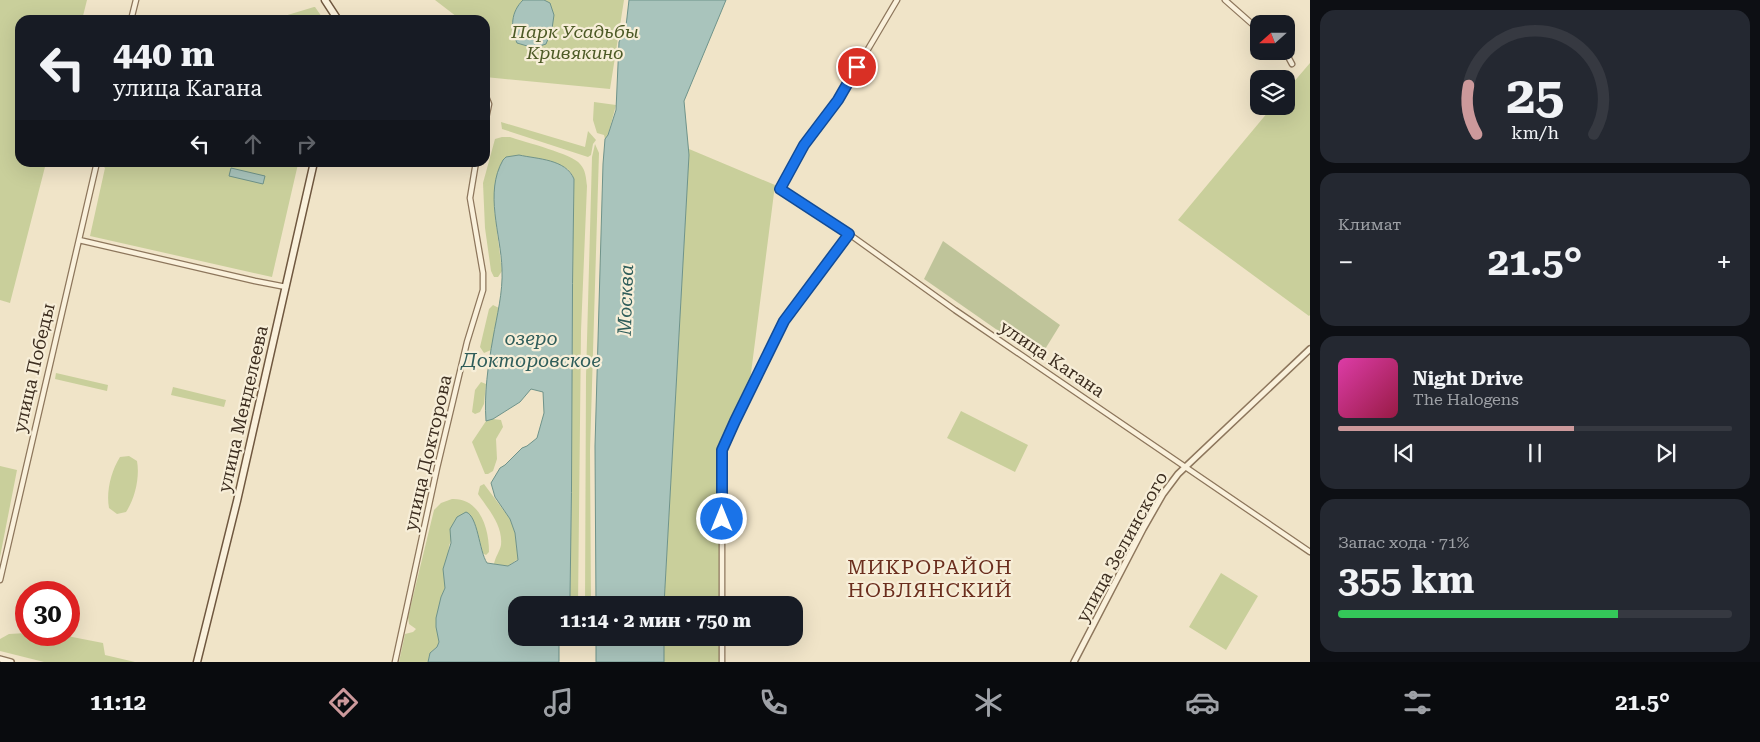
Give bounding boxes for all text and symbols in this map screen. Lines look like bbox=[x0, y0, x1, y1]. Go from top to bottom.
north arrow bbox=[1250, 15, 1295, 60]
map controls bbox=[1250, 15, 1295, 115]
park label: Парк Усадьбы Кривякино bbox=[510, 21, 639, 63]
text: 440 m bbox=[113, 34, 214, 75]
icon: left bbox=[30, 35, 95, 100]
pin bbox=[836, 46, 878, 88]
icon: arrive bbox=[843, 53, 871, 81]
text: 25 bbox=[1506, 65, 1564, 126]
button: layers bbox=[1250, 70, 1295, 115]
text: улица Кагана bbox=[113, 76, 262, 101]
text: km/h bbox=[1511, 122, 1559, 143]
icon: left bbox=[186, 130, 214, 158]
icon: ahead bbox=[239, 130, 267, 158]
icon: right bbox=[292, 130, 320, 158]
text: Климат bbox=[1338, 215, 1401, 234]
text: 21.5° bbox=[1488, 240, 1582, 284]
text: − bbox=[1338, 246, 1354, 279]
text: + bbox=[1716, 246, 1732, 279]
water label: Москва bbox=[613, 264, 638, 337]
street label: улица Победы bbox=[8, 301, 59, 435]
street label: улица Кагана bbox=[996, 316, 1109, 402]
street label: улица Менделеева bbox=[213, 323, 272, 494]
water label: озеро Докторовское bbox=[460, 327, 601, 372]
text: Night Drive bbox=[1413, 367, 1523, 390]
street label: улица Докторова bbox=[399, 373, 456, 533]
text: The Halogens bbox=[1413, 390, 1519, 409]
icon: previous bbox=[1390, 439, 1418, 467]
icon: pause bbox=[1521, 439, 1549, 467]
icon: next bbox=[1652, 439, 1680, 467]
street label: улица Зелинского bbox=[1071, 468, 1172, 626]
position arrow bbox=[695, 492, 747, 544]
text: Запас хода · 71% bbox=[1338, 533, 1469, 552]
district label: МИКРОРАЙОН НОВЛЯНСКИЙ bbox=[847, 555, 1013, 602]
text: 355 km bbox=[1338, 558, 1474, 602]
speed limit sign: 30 bbox=[15, 581, 80, 646]
text: 11:14 · 2 мин · 750 m bbox=[560, 609, 751, 632]
icon: directions bbox=[326, 685, 361, 720]
icon: music bbox=[541, 685, 576, 720]
icon: phone bbox=[756, 685, 791, 720]
icon: climate bbox=[971, 685, 1006, 720]
icon: car bbox=[1185, 685, 1220, 720]
icon: filters bbox=[1400, 685, 1435, 720]
text: 11:12 bbox=[90, 690, 146, 715]
text: 21.5° bbox=[1615, 690, 1670, 715]

